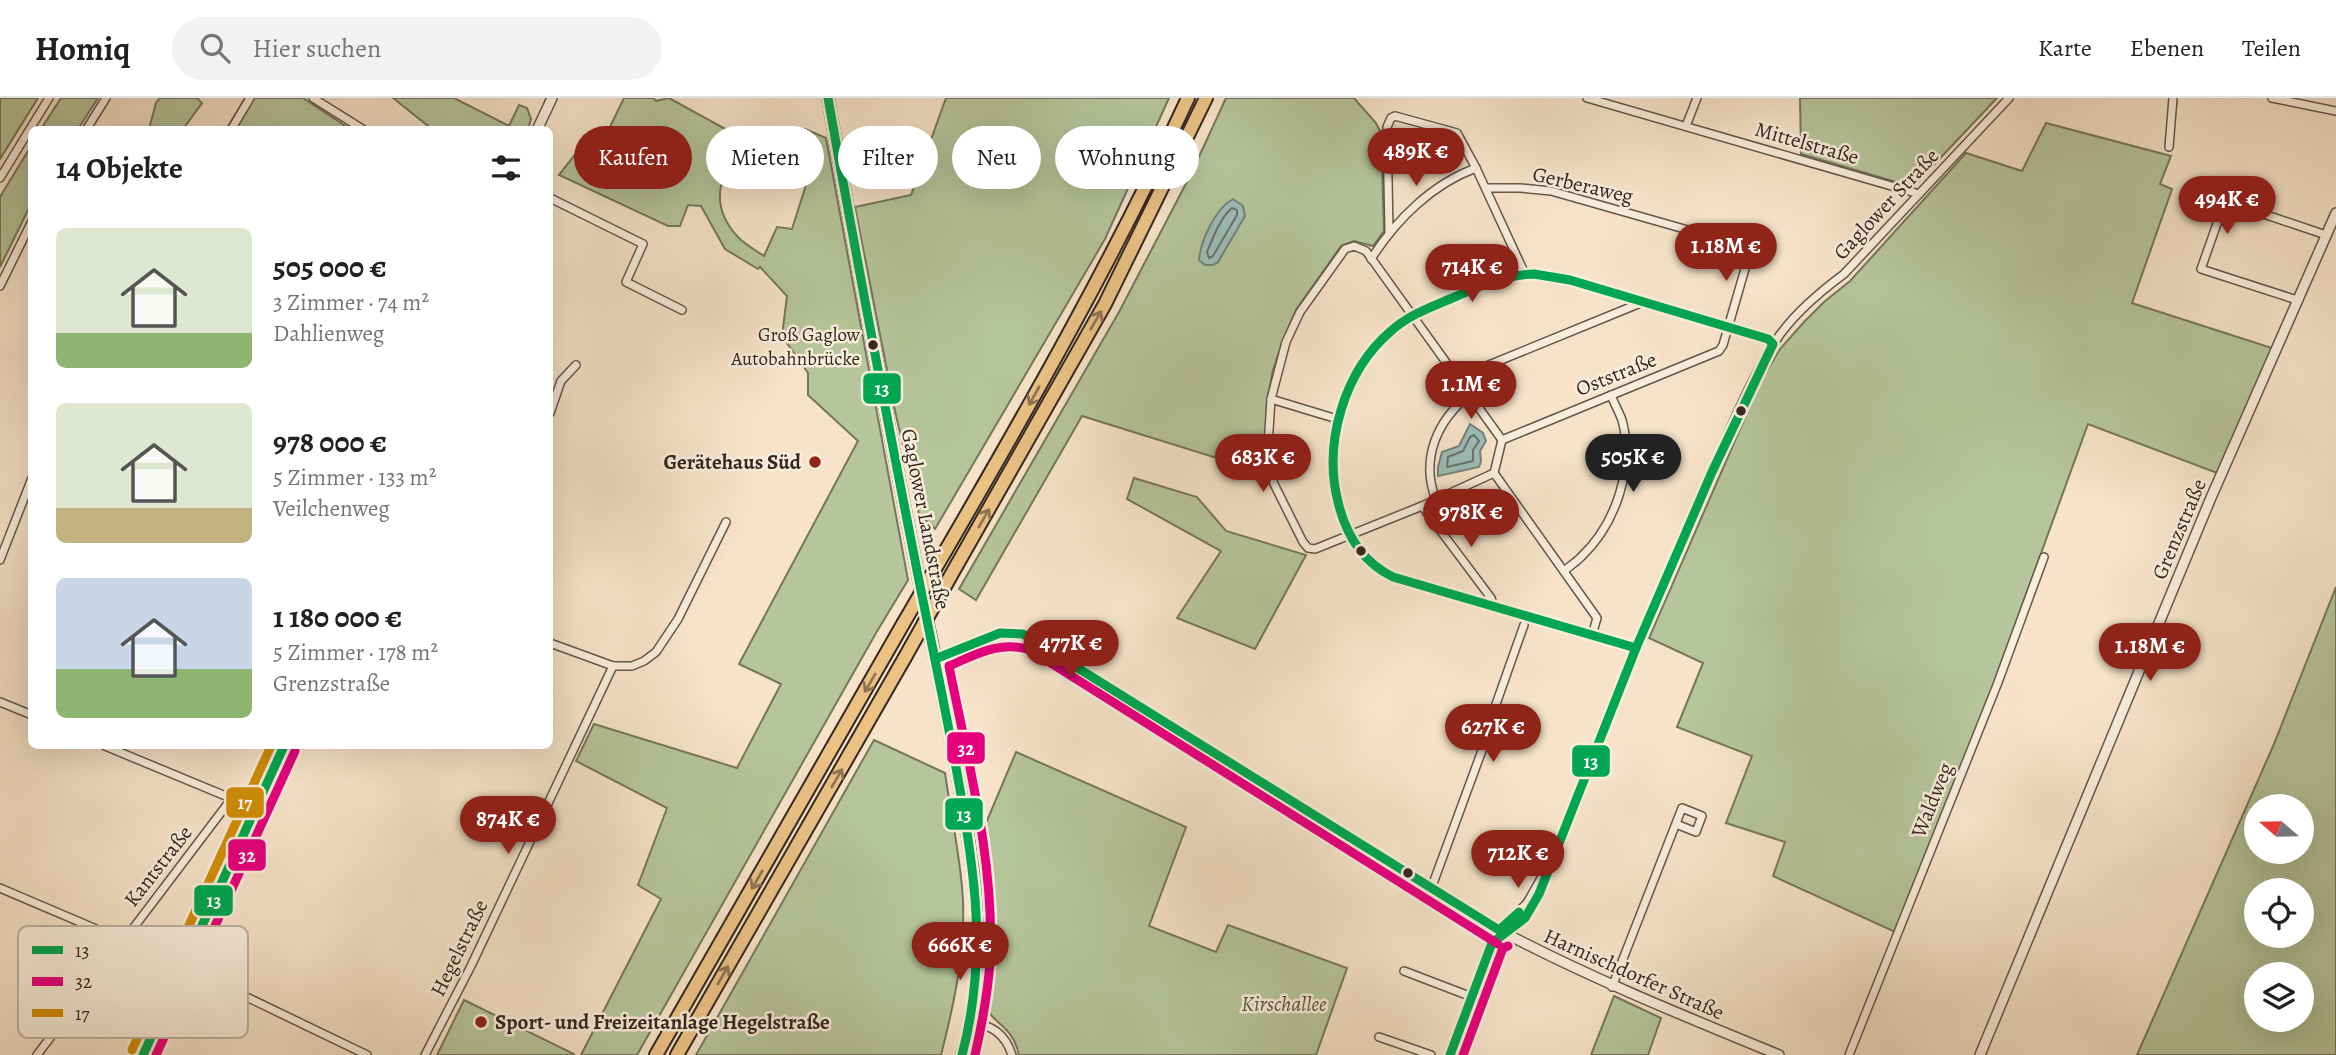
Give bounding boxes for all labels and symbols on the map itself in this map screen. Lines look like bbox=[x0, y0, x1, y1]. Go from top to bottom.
street label: Mittelstraße bbox=[1752, 115, 1862, 171]
pin: 489K € bbox=[1359, 129, 1473, 188]
street label: Gaglower Straße bbox=[1827, 142, 1945, 266]
street label: Gerberaweg bbox=[1530, 160, 1637, 210]
pin: 494K € bbox=[2170, 176, 2284, 236]
pin: 1.18M € bbox=[1661, 223, 1791, 283]
pin: 714K € bbox=[1415, 244, 1529, 304]
one-way arrow bbox=[1090, 310, 1103, 331]
place label: Groß Gaglow Autobahnbrücke bbox=[730, 322, 861, 372]
marker: Groß Gaglow Autobahnbrücke bbox=[866, 338, 880, 352]
street label: Oststraße bbox=[1571, 345, 1661, 403]
pin: 1.1M € bbox=[1414, 362, 1528, 421]
line badge: 13 bbox=[862, 372, 902, 405]
text: 13 bbox=[875, 376, 889, 402]
one-way arrow bbox=[1027, 386, 1041, 406]
unlabelled marker bbox=[1734, 404, 1748, 418]
street label: Gaglower Landstraße bbox=[895, 426, 957, 612]
pin: 683K € bbox=[1206, 434, 1320, 494]
pin: 505K € bbox=[1576, 434, 1690, 494]
place label: Gerätehaus Süd bbox=[664, 448, 802, 476]
marker: Gerätehaus Süd bbox=[807, 454, 823, 470]
street label: Grenzstraße bbox=[2145, 474, 2213, 584]
pin: 978K € bbox=[1414, 490, 1528, 549]
one-way arrow bbox=[978, 508, 991, 529]
unlabelled marker bbox=[1354, 544, 1368, 558]
pin: 477K € bbox=[1014, 620, 1128, 680]
pin: 1.18M € bbox=[2085, 624, 2215, 683]
one-way arrow bbox=[862, 673, 876, 693]
pin: 627K € bbox=[1436, 704, 1550, 764]
line badge: 32 bbox=[946, 731, 986, 765]
text: 32 bbox=[957, 736, 975, 762]
line badge: 13 bbox=[1571, 744, 1611, 778]
text: 13 bbox=[1584, 749, 1598, 775]
street label: Waldweg bbox=[1904, 758, 1960, 842]
one-way arrow bbox=[830, 768, 844, 788]
line badge: 17 bbox=[225, 786, 265, 819]
text: 17 bbox=[238, 790, 253, 816]
north arrow bbox=[2244, 794, 2314, 864]
pin: 874K € bbox=[451, 796, 565, 856]
line badge: 13 bbox=[944, 797, 984, 831]
text: 13 bbox=[957, 802, 971, 828]
street label: Kantstraße bbox=[117, 820, 199, 912]
pin: 712K € bbox=[1461, 830, 1575, 890]
line badge: 32 bbox=[227, 838, 267, 872]
text: 32 bbox=[238, 843, 256, 869]
unlabelled marker bbox=[1401, 866, 1415, 880]
one-way arrow bbox=[749, 870, 763, 890]
line badge: 13 bbox=[193, 884, 234, 917]
text: 13 bbox=[207, 888, 221, 914]
street label: Hegelstraße bbox=[424, 895, 494, 1001]
pin: 666K € bbox=[903, 922, 1017, 982]
street label: Harnischdorfer Straße bbox=[1539, 922, 1729, 1026]
legend bbox=[18, 926, 248, 1038]
text: 13 bbox=[75, 938, 89, 964]
one-way arrow bbox=[716, 965, 730, 985]
text: 32 bbox=[75, 969, 92, 995]
park label: Kirschallee bbox=[1241, 990, 1327, 1018]
text: 17 bbox=[75, 1001, 89, 1027]
place label: Sport- und Freizeitanlage Hegelstraße bbox=[495, 1008, 830, 1036]
marker: Sport- und Freizeitanlage Hegelstraße bbox=[473, 1014, 489, 1030]

